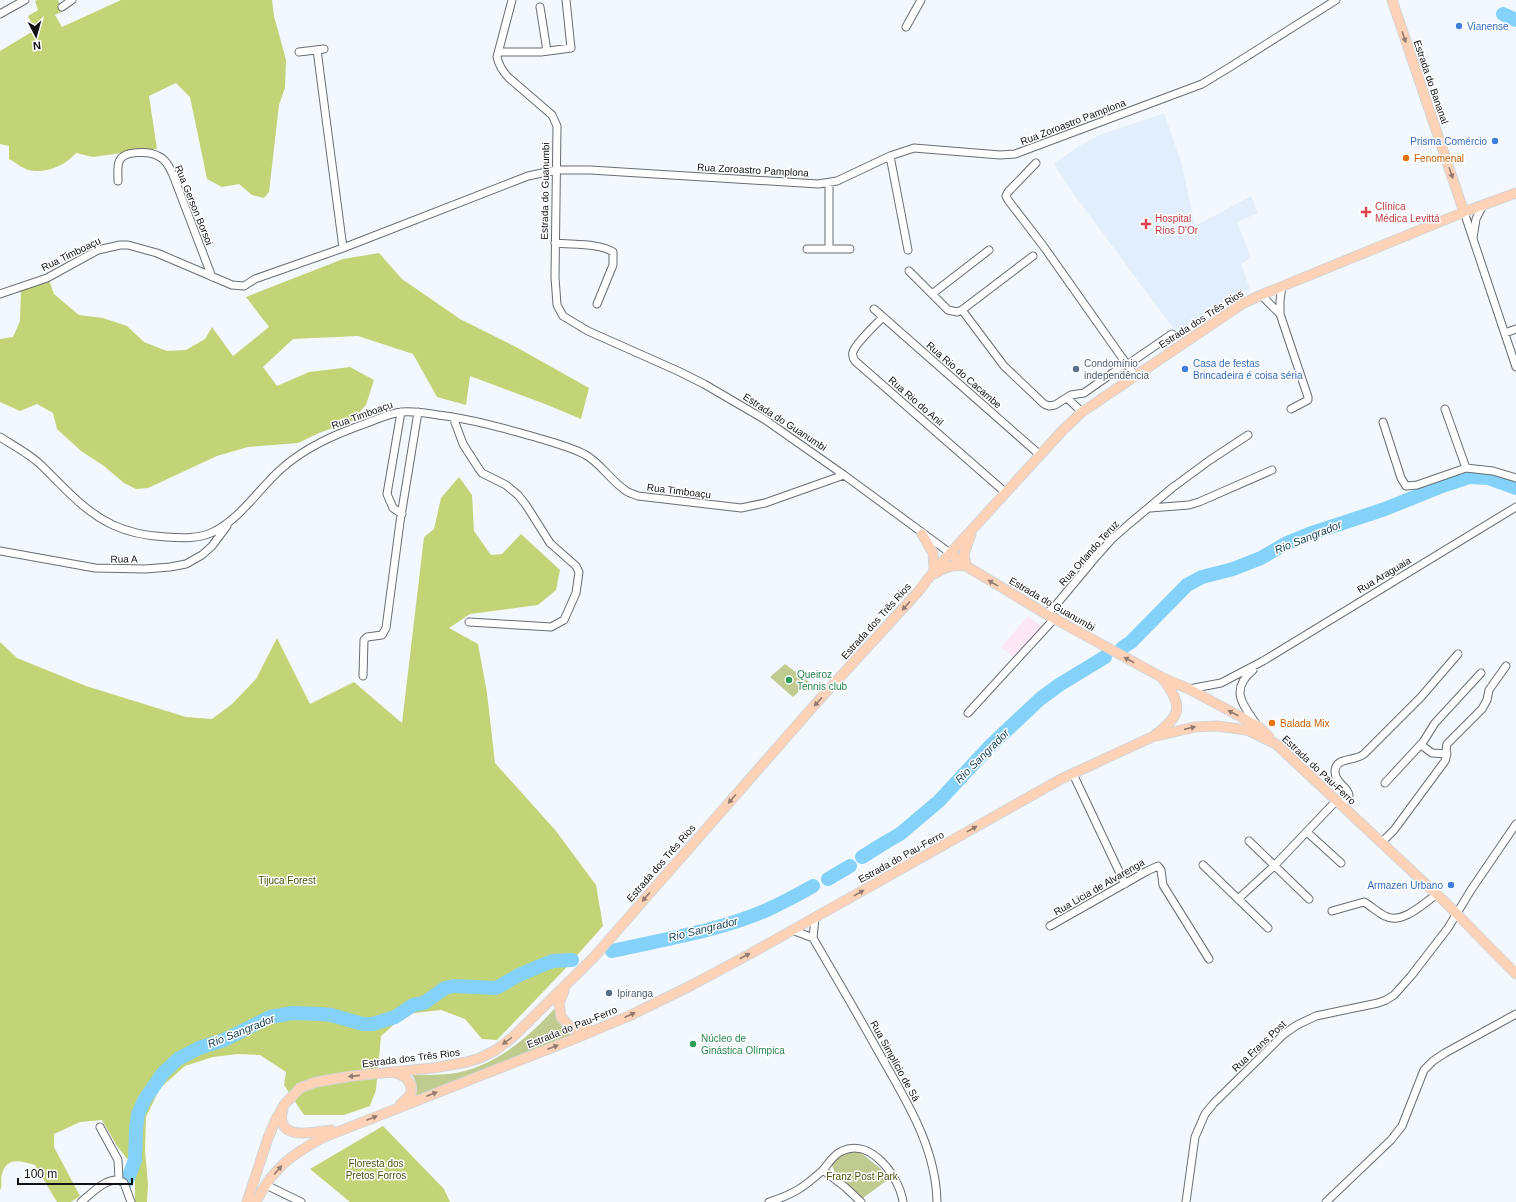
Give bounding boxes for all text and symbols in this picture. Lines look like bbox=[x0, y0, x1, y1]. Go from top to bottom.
north arrow bbox=[16, 16, 56, 56]
marker: Vianense bbox=[1454, 21, 1464, 31]
place label: Vianense bbox=[1467, 21, 1509, 32]
one-way arrow bbox=[1402, 31, 1408, 43]
street label: Estrada do Bananal bbox=[1412, 39, 1450, 125]
text: N bbox=[32, 40, 42, 52]
street label: Rua Zoroastro Pamplona bbox=[1019, 97, 1128, 147]
place label: Prisma Comércio bbox=[1410, 136, 1487, 147]
marker: Prisma Comércio bbox=[1490, 136, 1500, 146]
street label: Estrada do Guanumbi bbox=[539, 142, 551, 240]
marker: Fenomenal bbox=[1401, 153, 1411, 163]
place label: Fenomenal bbox=[1414, 153, 1464, 164]
street label: Rua Zoroastro Pamplona bbox=[697, 162, 810, 178]
street label: Rua Gerson Borsoi bbox=[173, 164, 215, 246]
one-way arrow bbox=[1448, 168, 1454, 180]
place label: Clínica Médica Levittá bbox=[1375, 201, 1440, 224]
marker: Clínica Médica Levittá bbox=[1360, 206, 1372, 218]
place label: Hospital Rios D'Or bbox=[1155, 213, 1199, 236]
marker: Hospital Rios D'Or bbox=[1140, 218, 1152, 230]
street label: Rua Timboaçu bbox=[40, 235, 102, 273]
street label: Estrada dos Três Rios bbox=[1157, 288, 1245, 350]
street label: Rua Rio do Cacambe bbox=[924, 339, 1004, 411]
place label: Condomínio independência bbox=[1084, 358, 1149, 381]
place label: Casa de festas Brincadeira é coisa séria bbox=[1193, 358, 1303, 381]
marker: Condomínio independência bbox=[1071, 364, 1081, 374]
marker: Casa de festas Brincadeira é coisa séria bbox=[1180, 364, 1190, 374]
street label: Rua Rio do Anil bbox=[886, 374, 946, 428]
street label: Estrada do Guanumbi bbox=[741, 391, 829, 453]
street label: Rua Timboaçu bbox=[330, 399, 394, 431]
street label: Rua Timboaçu bbox=[646, 482, 712, 500]
street label: Rua Orlando Teruz bbox=[1057, 518, 1121, 588]
water label: Rio Sangrador bbox=[1273, 518, 1344, 556]
street label: Rua A bbox=[110, 553, 138, 565]
street label: Rua Araguaia bbox=[1355, 554, 1413, 595]
street label: Estrada do Guanumbi bbox=[1007, 575, 1097, 633]
one-way arrow bbox=[987, 579, 999, 586]
street label: Estrada dos Três Rios bbox=[839, 581, 913, 661]
one-way arrow bbox=[901, 601, 910, 611]
one-way arrow bbox=[1123, 657, 1135, 664]
place label: Queiroz Tennis club bbox=[797, 669, 847, 692]
marker: Queiroz Tennis club bbox=[784, 675, 794, 685]
one-way arrow bbox=[813, 697, 823, 707]
one-way arrow bbox=[1228, 710, 1239, 716]
marker: Balada Mix bbox=[1267, 718, 1277, 728]
place label: Balada Mix bbox=[1280, 718, 1329, 729]
one-way arrow bbox=[1184, 725, 1196, 731]
water label: Rio Sangrador bbox=[953, 726, 1012, 785]
street label: Estrada do Pau-Ferro bbox=[1280, 733, 1358, 807]
one-way arrow bbox=[728, 795, 737, 804]
street label: Estrada dos Três Rios bbox=[625, 822, 697, 904]
one-way arrow bbox=[966, 826, 978, 833]
street label: Estrada do Pau-Ferro bbox=[856, 829, 946, 885]
street label: Rua Licia de Alvarenga bbox=[1052, 856, 1147, 917]
park label: Tijuca Forest bbox=[258, 875, 316, 886]
place label: Armazen Urbano bbox=[1367, 880, 1443, 891]
marker: Armazen Urbano bbox=[1446, 880, 1456, 890]
one-way arrow bbox=[853, 889, 865, 896]
one-way arrow bbox=[642, 892, 651, 901]
water label: Rio Sangrador bbox=[667, 914, 740, 943]
one-way arrow bbox=[740, 953, 751, 960]
marker: Ipiranga bbox=[604, 988, 614, 998]
place label: Ipiranga bbox=[617, 988, 654, 999]
street label: Estrada do Pau-Ferro bbox=[525, 1004, 619, 1050]
water label: Rio Sangrador bbox=[206, 1012, 277, 1050]
one-way arrow bbox=[624, 1012, 635, 1018]
street label: Rua Frans Post bbox=[1230, 1018, 1288, 1074]
street label: Rua Simplício de Sá bbox=[868, 1019, 922, 1104]
place label: Núcleo de Ginástica Olímpica bbox=[701, 1033, 785, 1056]
one-way arrow bbox=[502, 1037, 513, 1045]
marker: Núcleo de Ginástica Olímpica bbox=[688, 1039, 698, 1049]
one-way arrow bbox=[548, 1043, 560, 1049]
street label: Estrada dos Três Rios bbox=[362, 1047, 460, 1069]
one-way arrow bbox=[348, 1072, 360, 1079]
one-way arrow bbox=[427, 1091, 439, 1097]
one-way arrow bbox=[367, 1115, 379, 1121]
park label: Floresta dos Pretos Forros bbox=[346, 1158, 406, 1181]
scale bar bbox=[18, 1160, 132, 1186]
one-way arrow bbox=[273, 1165, 283, 1175]
text: 100 m bbox=[24, 1167, 57, 1181]
park label: Franz Post Park bbox=[826, 1171, 899, 1182]

